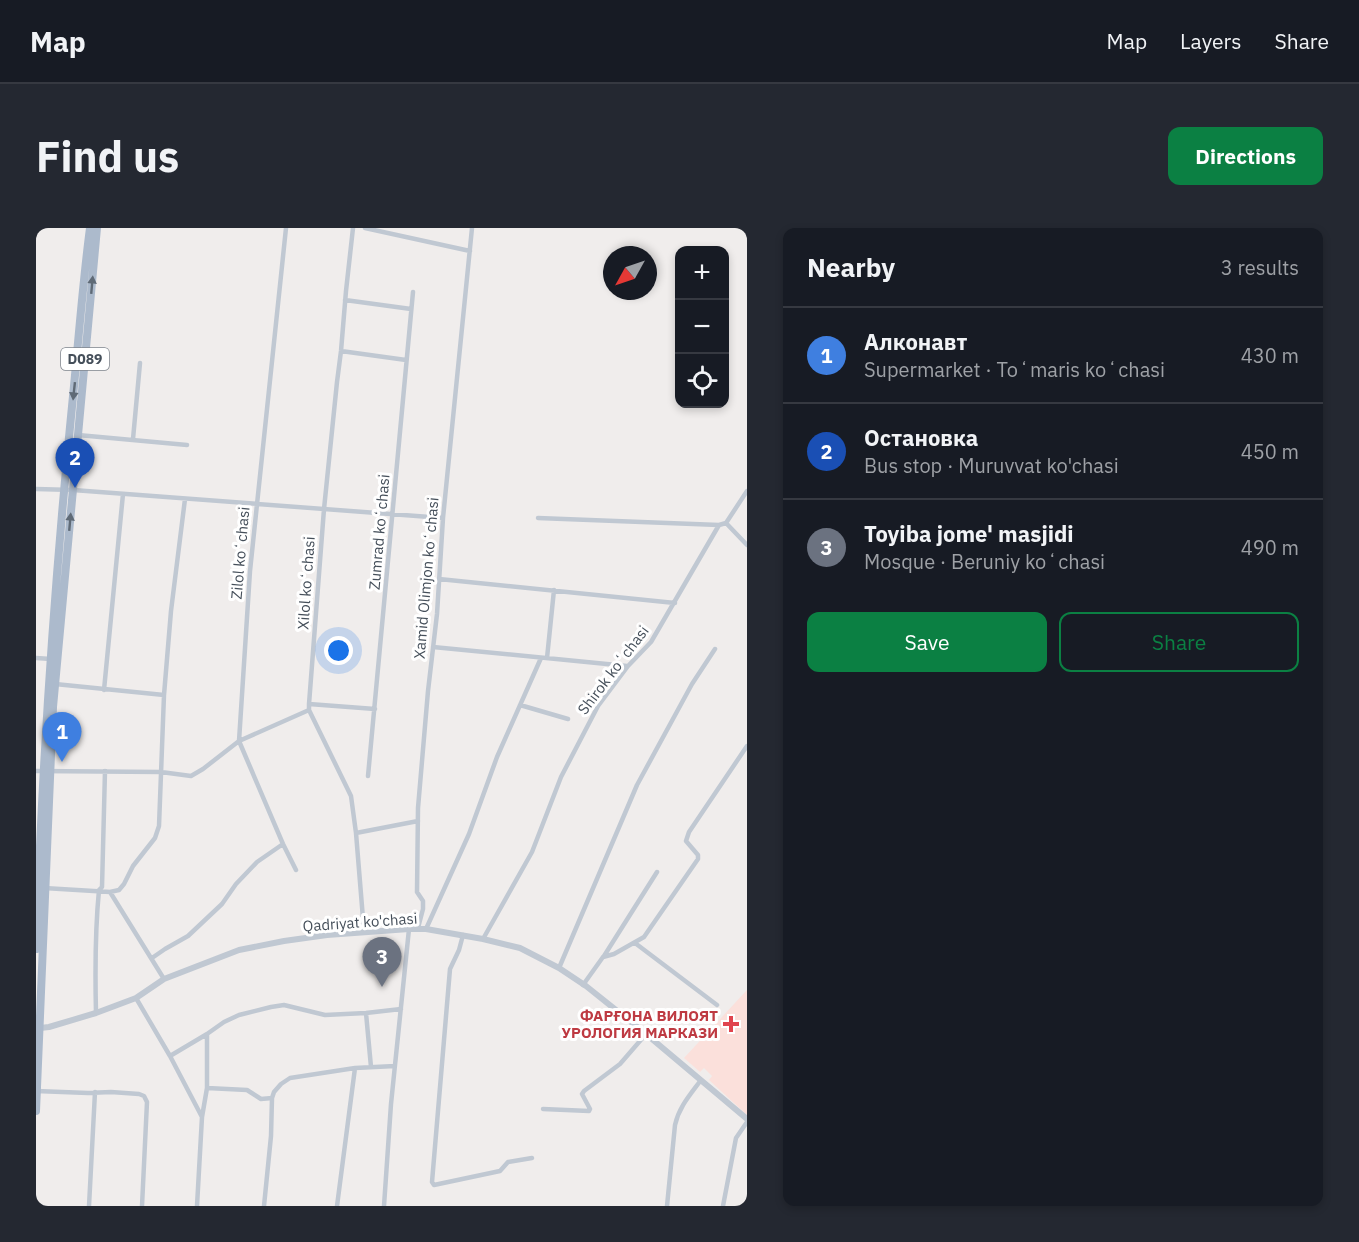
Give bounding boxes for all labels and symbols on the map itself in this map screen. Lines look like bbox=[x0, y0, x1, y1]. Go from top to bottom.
north arrow bbox=[603, 246, 657, 300]
one-way arrow bbox=[87, 276, 97, 295]
road number: D089 bbox=[61, 348, 109, 370]
one-way arrow bbox=[69, 381, 79, 400]
pin: 2 bbox=[56, 438, 94, 488]
street label: Zumrad koʻchasi bbox=[364, 473, 394, 591]
street label: Xamid Olimjon koʻchasi bbox=[409, 496, 443, 660]
street label: Zilol koʻchasi bbox=[226, 506, 254, 600]
one-way arrow bbox=[65, 512, 75, 531]
street label: Xilol koʻchasi bbox=[293, 536, 319, 630]
street label: Shirok koʻchasi bbox=[573, 622, 653, 718]
your location bbox=[324, 636, 353, 665]
pin: 1 bbox=[42, 712, 82, 762]
street label: Qadriyat ko'chasi bbox=[302, 909, 418, 935]
pin: 3 bbox=[362, 938, 402, 987]
place label: ФАРҒОНА ВИЛОЯТ УРОЛОГИЯ МАРКАЗИ bbox=[562, 1006, 718, 1042]
marker: ФАРҒОНА ВИЛОЯТ УРОЛОГИЯ МАРКАЗИ bbox=[722, 1015, 740, 1033]

